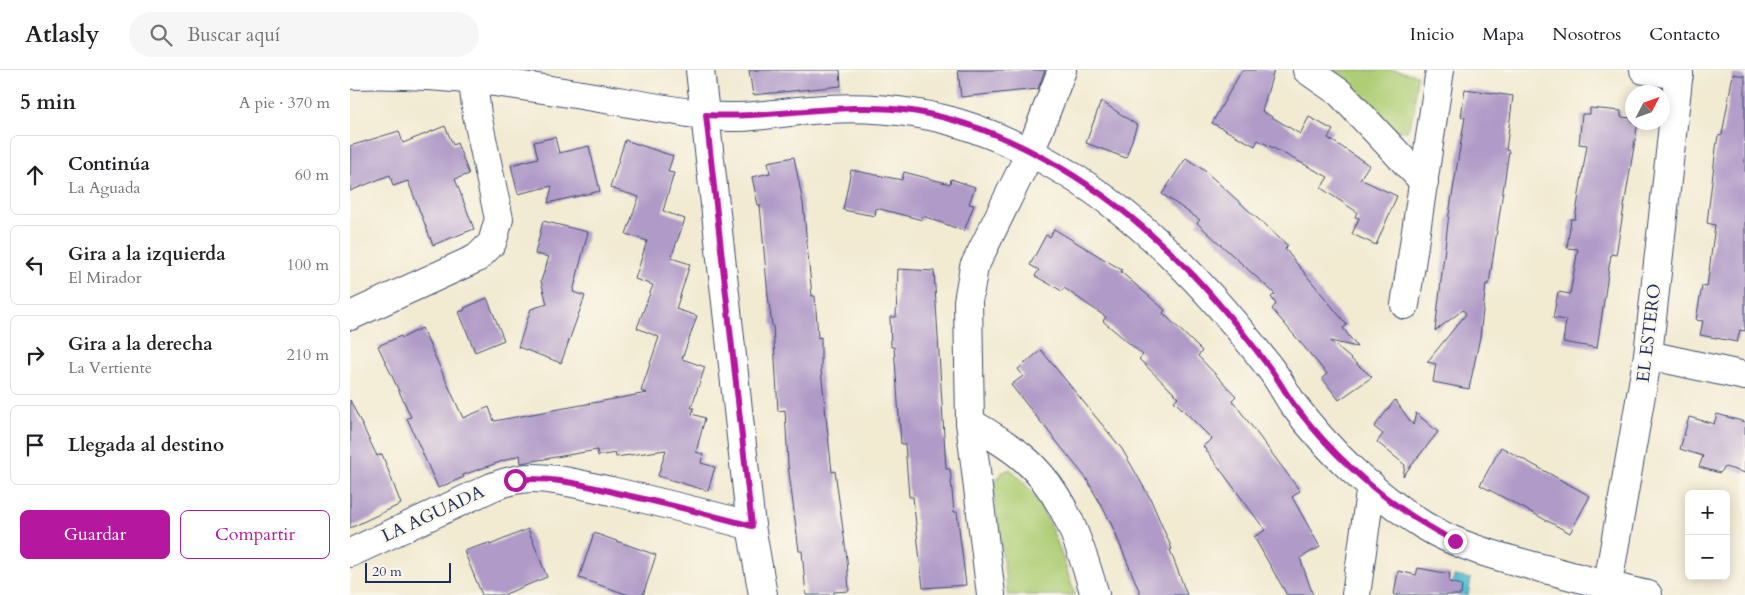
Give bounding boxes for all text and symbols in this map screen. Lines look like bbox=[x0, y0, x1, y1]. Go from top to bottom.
search box bbox=[129, 12, 479, 57]
text: Atlasly bbox=[25, 18, 99, 51]
icon: search bbox=[147, 21, 175, 49]
text: Buscar aquí bbox=[187, 22, 280, 48]
text: Inicio bbox=[1410, 22, 1454, 47]
text: Mapa bbox=[1482, 22, 1524, 47]
text: Nosotros bbox=[1552, 22, 1621, 47]
text: Contacto bbox=[1649, 22, 1720, 47]
north arrow bbox=[1625, 85, 1670, 130]
text: 5 min bbox=[20, 88, 76, 117]
text: A pie · 370 m bbox=[239, 92, 330, 114]
text: Continúa bbox=[68, 151, 150, 177]
icon: ahead bbox=[21, 161, 49, 189]
text: 60 m bbox=[295, 164, 329, 186]
text: La Aguada bbox=[68, 177, 140, 199]
text: Gira a la izquierda bbox=[68, 241, 226, 267]
icon: left bbox=[21, 251, 49, 279]
text: 100 m bbox=[287, 254, 329, 276]
text: El Mirador bbox=[68, 267, 142, 289]
street label: EL ESTERO bbox=[1631, 282, 1667, 384]
text: Gira a la derecha bbox=[68, 331, 213, 357]
icon: right bbox=[21, 341, 49, 369]
text: 210 m bbox=[287, 344, 329, 366]
text: La Vertiente bbox=[68, 357, 152, 379]
icon: arrive bbox=[21, 431, 49, 459]
text: Llegada al destino bbox=[68, 432, 224, 458]
route start bbox=[504, 469, 527, 492]
street label: LA AGUADA bbox=[378, 479, 489, 549]
map controls bbox=[1685, 490, 1730, 580]
button: + bbox=[1685, 490, 1730, 535]
button: Guardar bbox=[20, 510, 170, 559]
button: Compartir bbox=[180, 510, 330, 559]
route end bbox=[1444, 530, 1467, 553]
button: − bbox=[1685, 535, 1730, 580]
scale bar bbox=[365, 560, 451, 583]
text: 20 m bbox=[372, 562, 402, 581]

